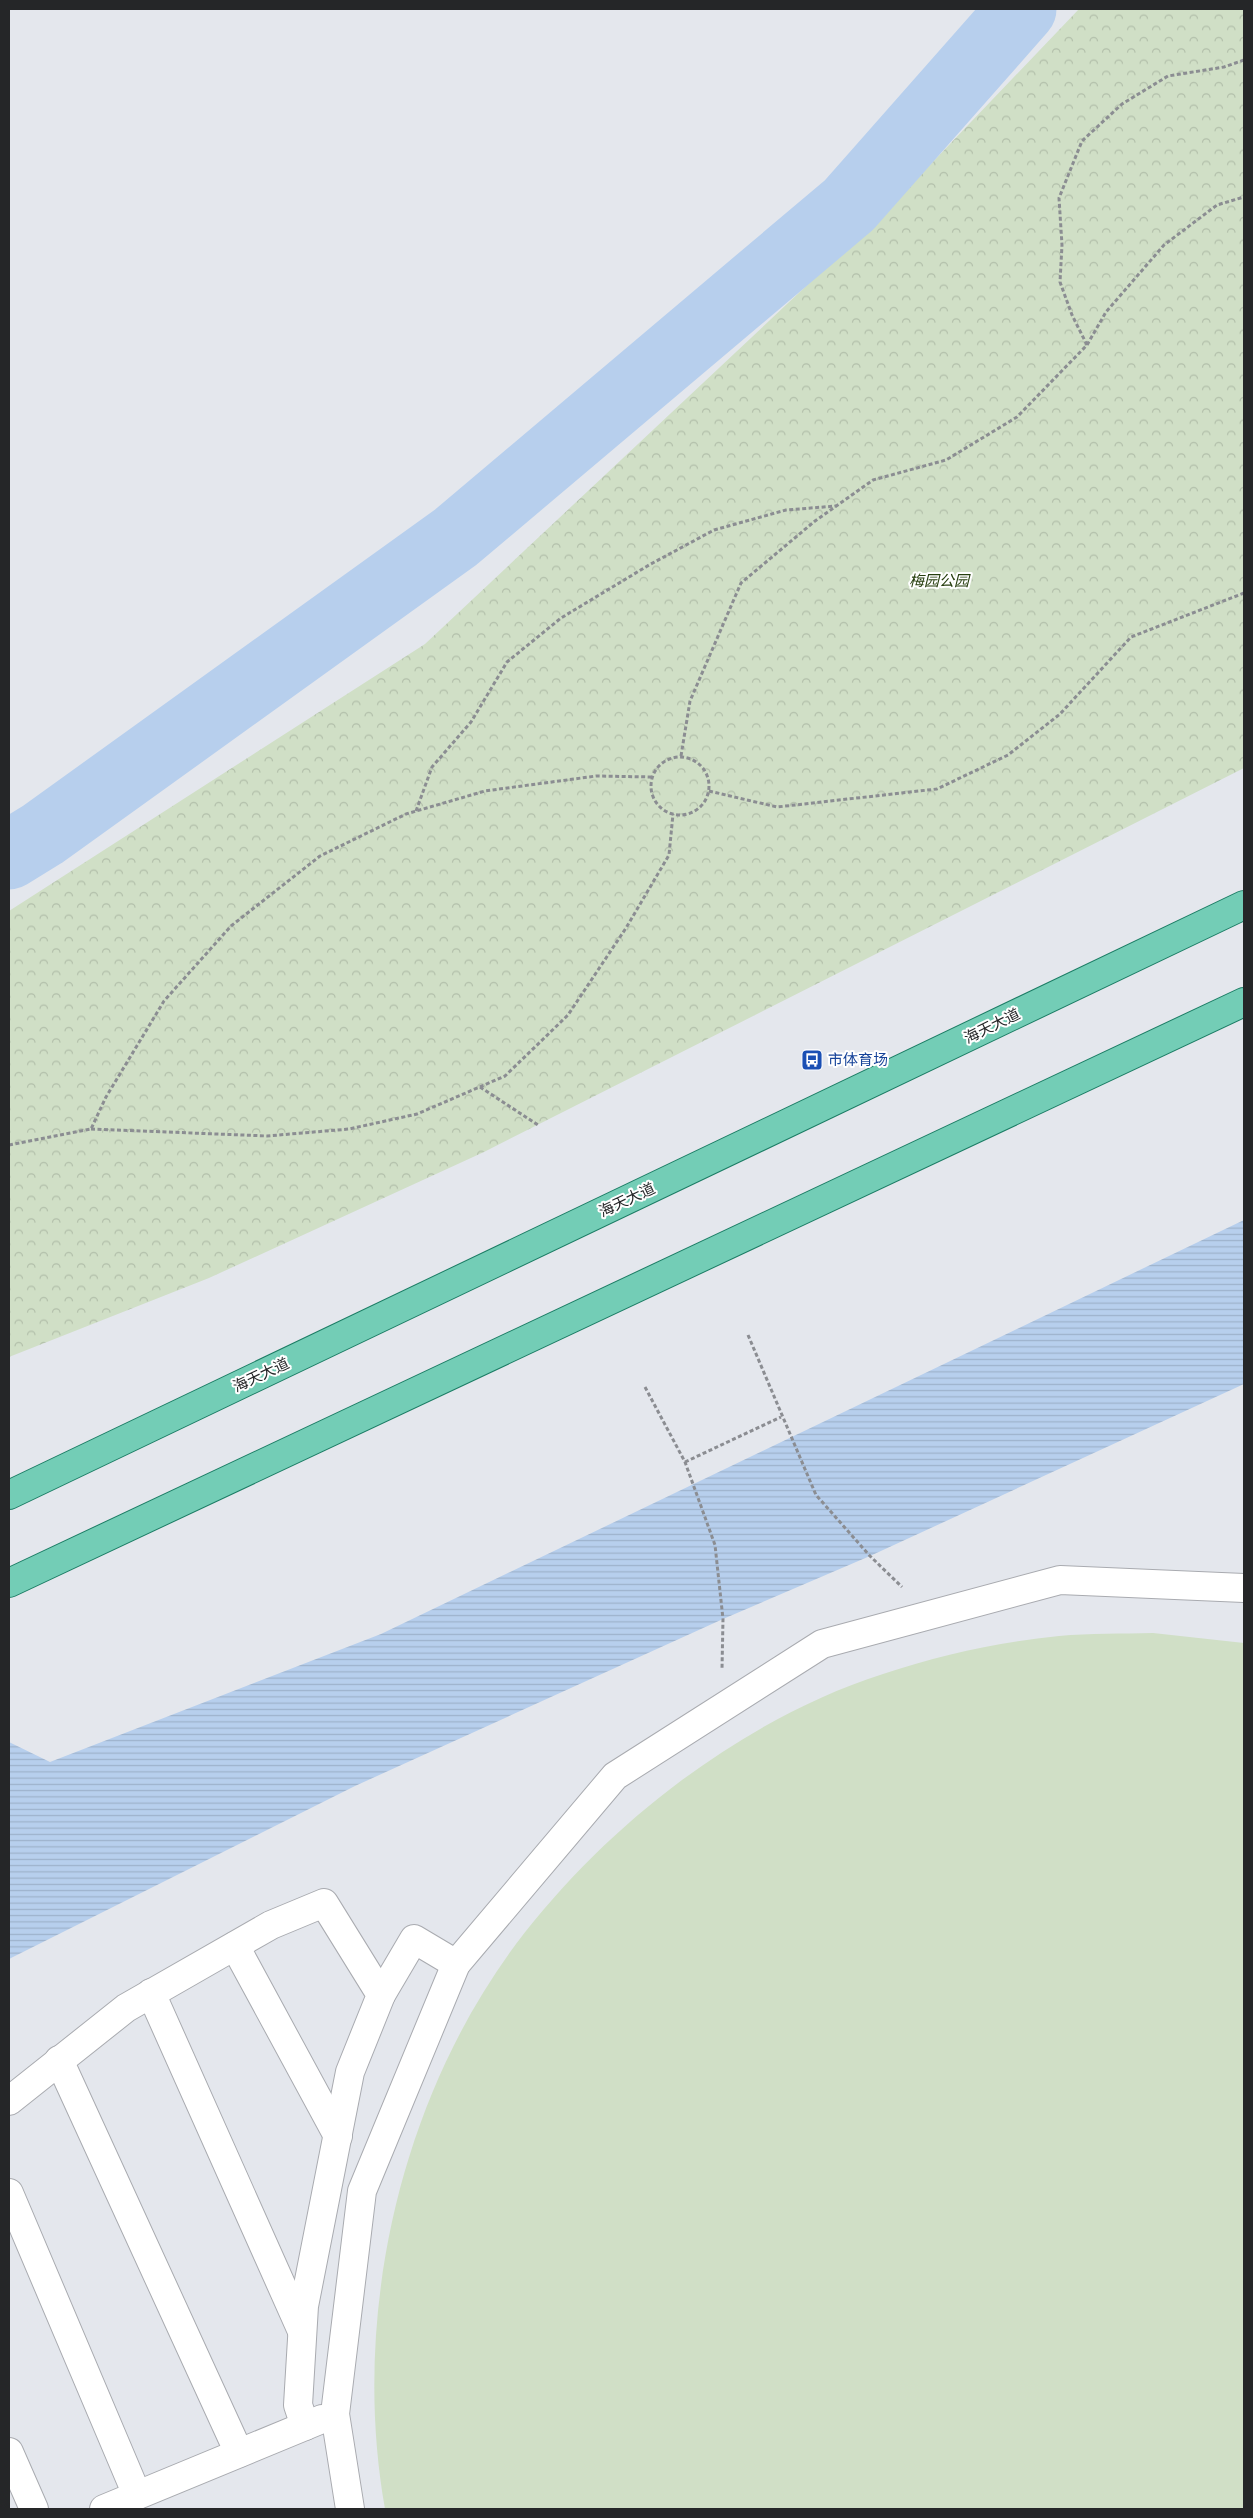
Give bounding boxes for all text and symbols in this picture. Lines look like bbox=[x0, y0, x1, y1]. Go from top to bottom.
park label: 梅园公园 bbox=[909, 572, 971, 590]
street label: 海天大道 bbox=[961, 1005, 1023, 1047]
bus stop icon: 市体育场 bbox=[800, 1048, 824, 1072]
place label: 市体育场 bbox=[828, 1051, 888, 1069]
street label: 海天大道 bbox=[596, 1179, 658, 1221]
street label: 海天大道 bbox=[230, 1354, 292, 1396]

